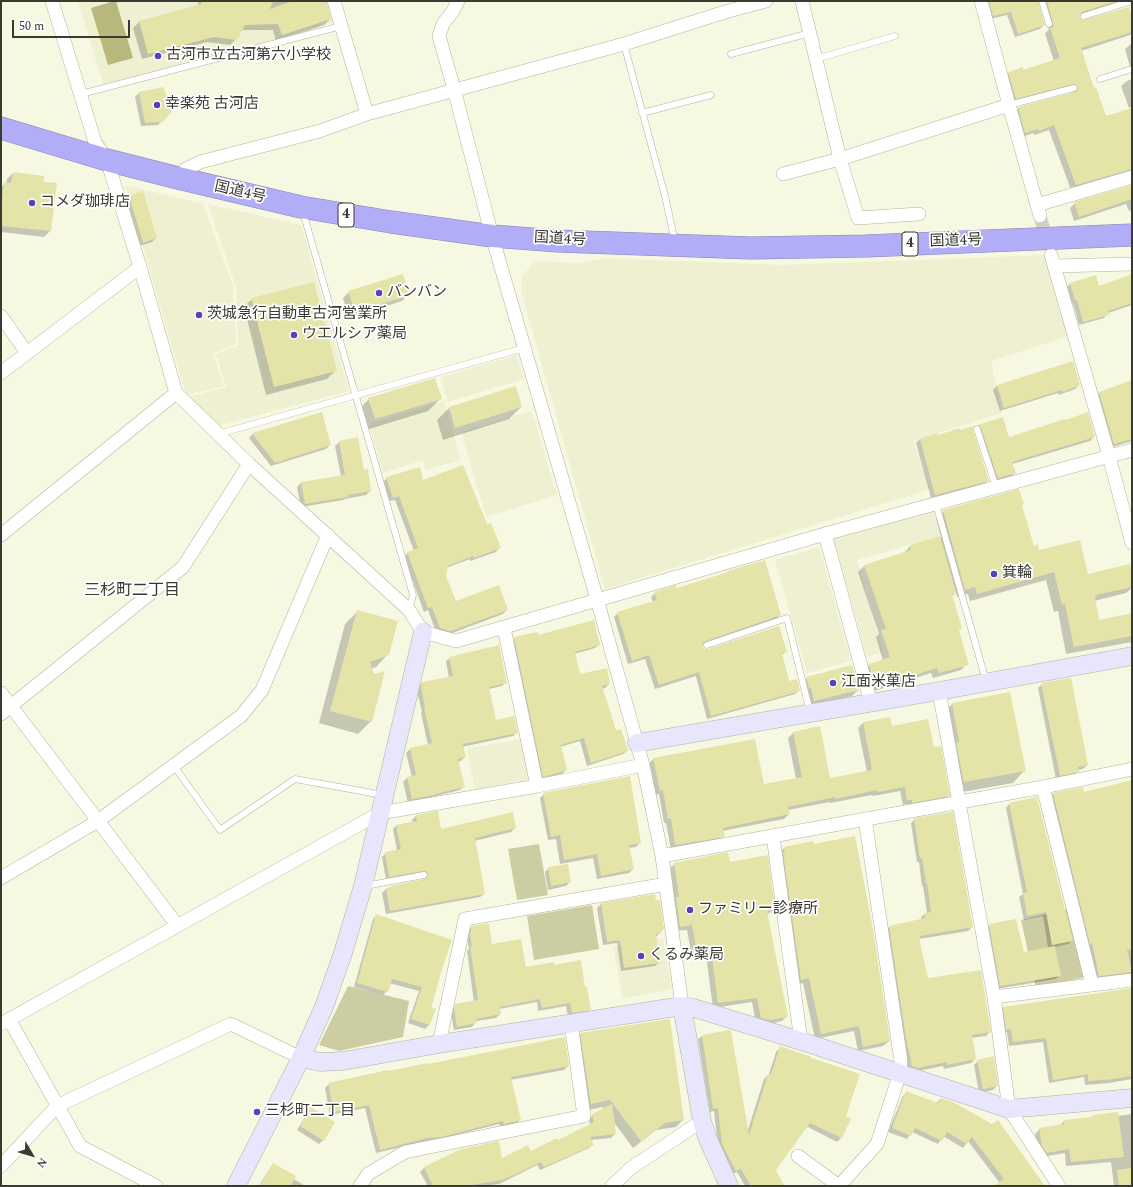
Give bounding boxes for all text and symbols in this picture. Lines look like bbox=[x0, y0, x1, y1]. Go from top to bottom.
scale bar bbox=[14, 12, 132, 38]
text: 50 m bbox=[19, 17, 44, 36]
place label: 古河市立古河第六小学校 bbox=[166, 47, 331, 65]
marker: 古河市立古河第六小学校 bbox=[153, 51, 163, 61]
place label: 幸楽苑 古河店 bbox=[165, 96, 259, 114]
marker: 幸楽苑 古河店 bbox=[152, 100, 162, 110]
street label: 国道4号 bbox=[212, 178, 268, 208]
place label: コメダ珈琲店 bbox=[40, 194, 130, 212]
marker: コメダ珈琲店 bbox=[27, 198, 37, 208]
road number: 4 bbox=[338, 203, 354, 227]
street label: 国道4号 bbox=[533, 230, 587, 250]
road number: 4 bbox=[902, 232, 918, 256]
street label: 国道4号 bbox=[929, 232, 983, 252]
place label: バンバン bbox=[387, 284, 447, 302]
marker: バンバン bbox=[374, 288, 384, 298]
place label: 茨城急行自動車古河営業所 bbox=[207, 306, 387, 324]
marker: 茨城急行自動車古河営業所 bbox=[194, 310, 204, 320]
place label: ウエルシア薬局 bbox=[302, 326, 407, 344]
marker: ウエルシア薬局 bbox=[289, 330, 299, 340]
place label: 箕輪 bbox=[1002, 565, 1032, 583]
marker: 箕輪 bbox=[989, 569, 999, 579]
district label: 三杉町二丁目 bbox=[84, 582, 180, 602]
place label: 江面米菓店 bbox=[841, 674, 916, 692]
marker: 江面米菓店 bbox=[828, 678, 838, 688]
place label: ファミリー診療所 bbox=[698, 901, 818, 919]
marker: ファミリー診療所 bbox=[685, 905, 695, 915]
place label: くるみ薬局 bbox=[649, 947, 724, 965]
marker: くるみ薬局 bbox=[636, 951, 646, 961]
place label: 三杉町二丁目 bbox=[265, 1103, 355, 1121]
marker: 三杉町二丁目 bbox=[252, 1107, 262, 1117]
north arrow bbox=[12, 1135, 52, 1175]
text: N bbox=[32, 1154, 51, 1171]

